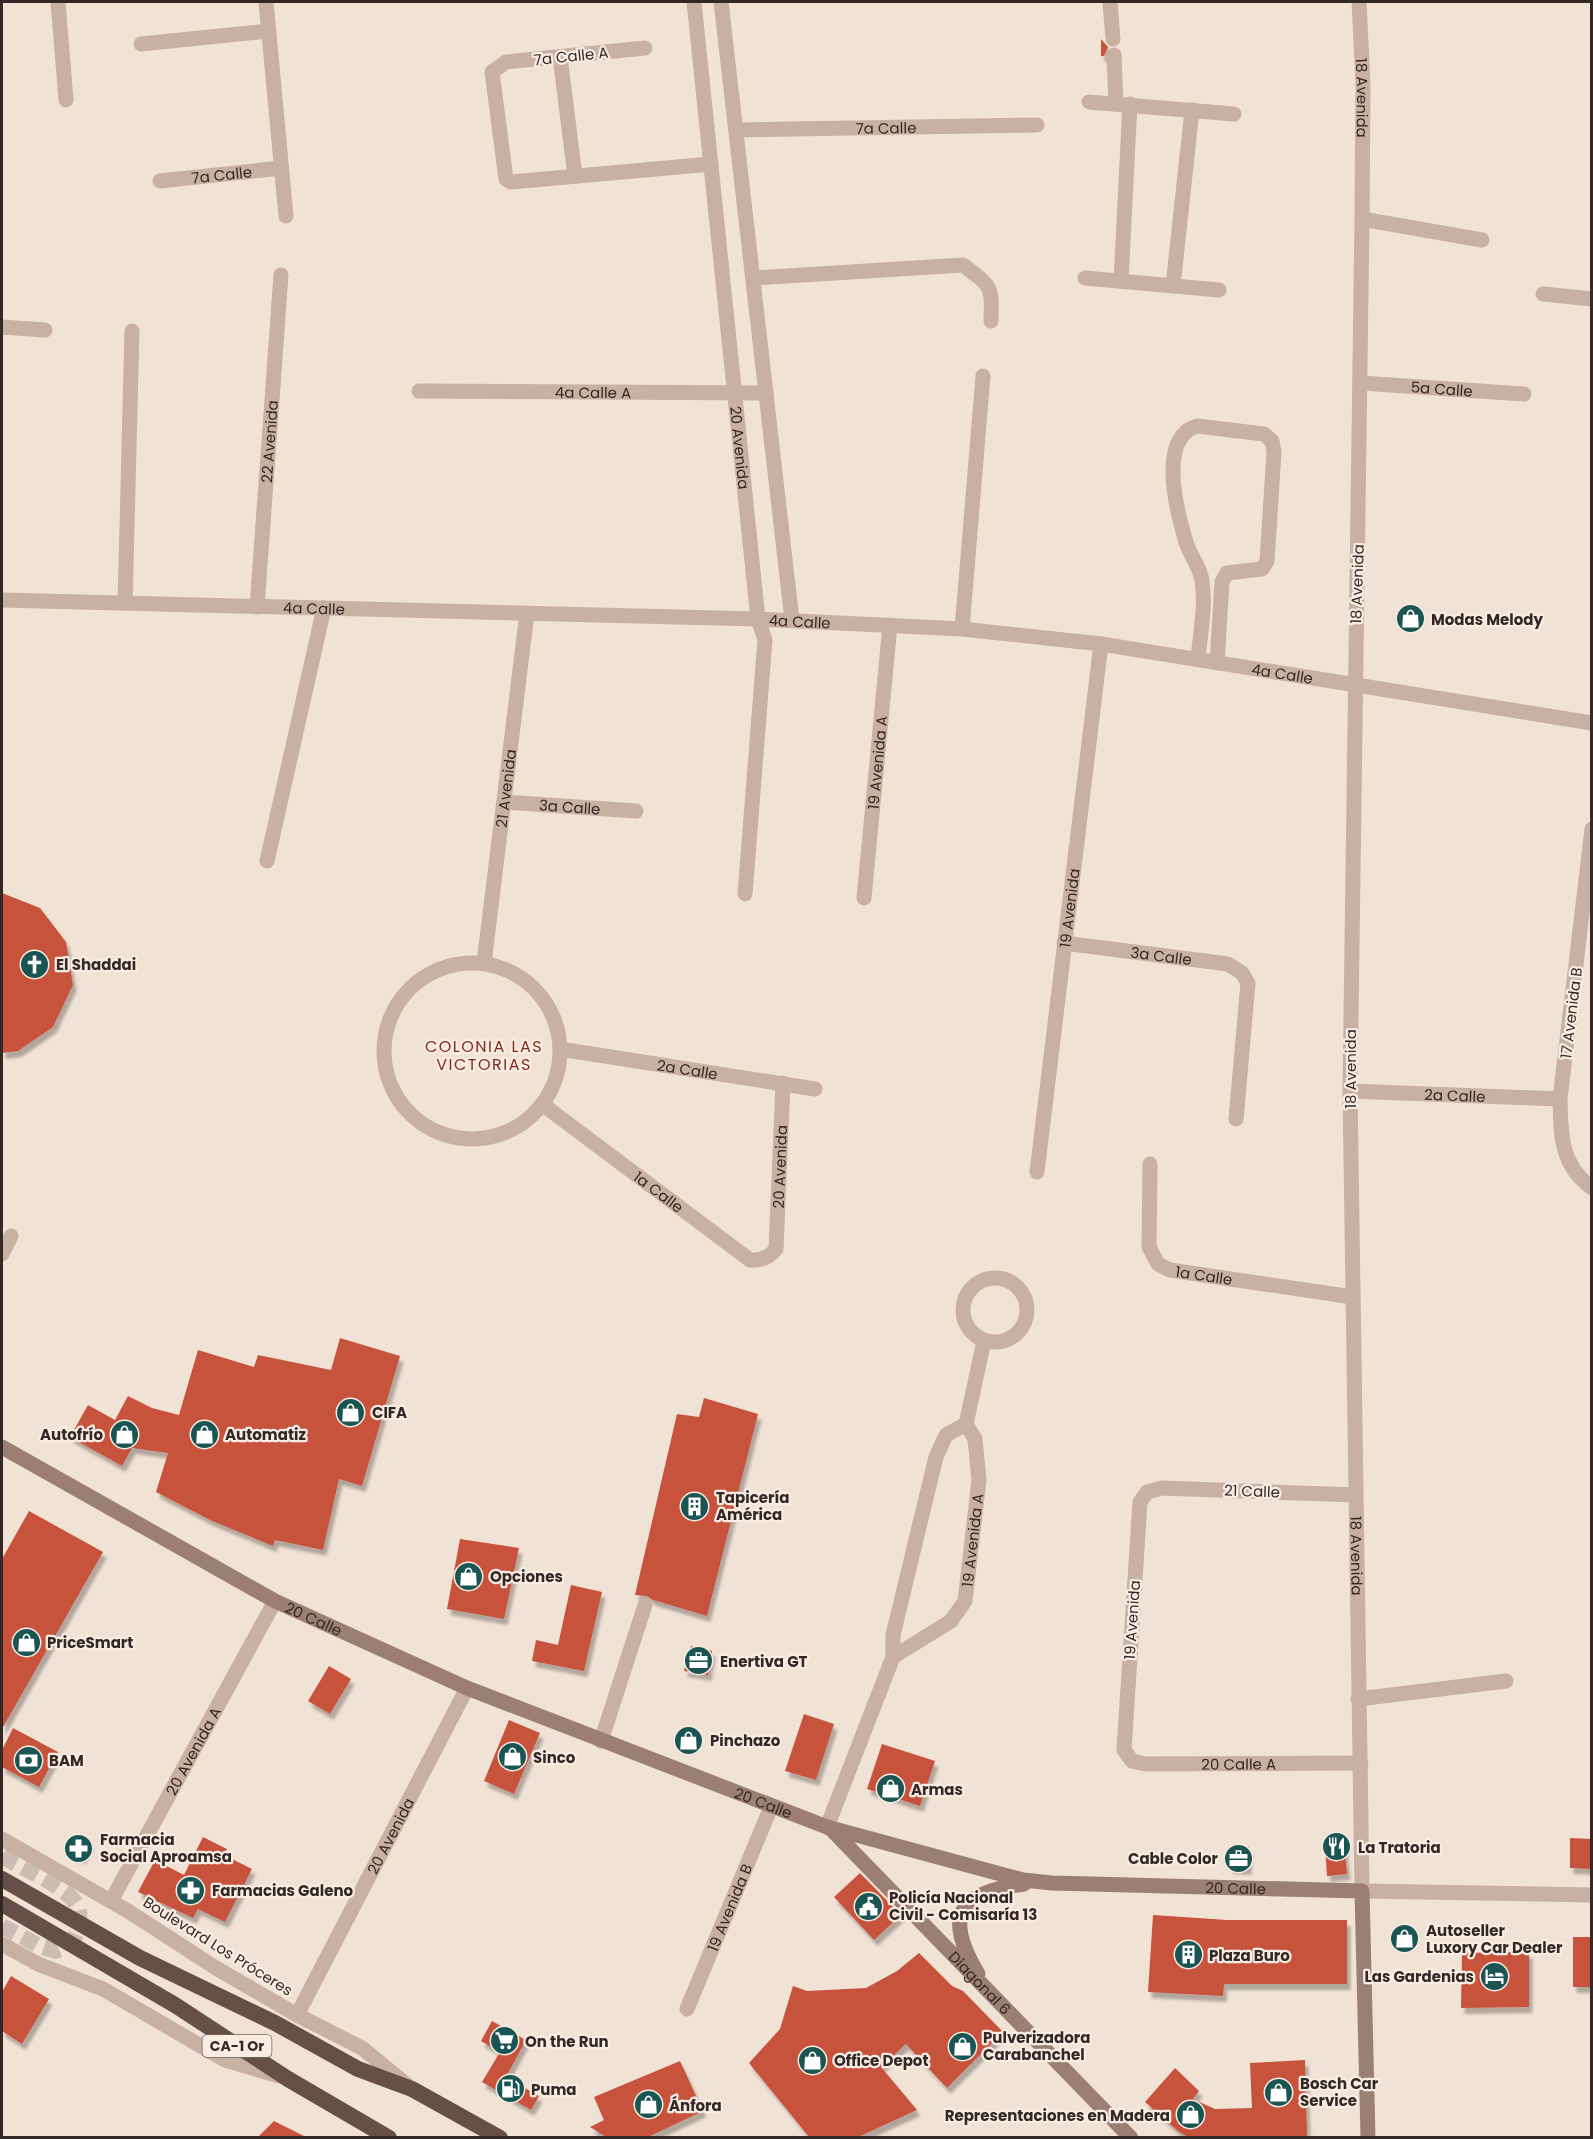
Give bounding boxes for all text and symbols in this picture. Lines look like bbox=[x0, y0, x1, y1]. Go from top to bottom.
street label: 7a Calle A bbox=[533, 42, 609, 70]
street label: 18 Avenida bbox=[1351, 58, 1374, 138]
street label: 7a Calle bbox=[855, 117, 917, 139]
street label: 7a Calle bbox=[190, 161, 253, 188]
street label: 5a Calle bbox=[1410, 376, 1473, 401]
street label: 4a Calle A bbox=[555, 381, 631, 403]
street label: 22 Avenida bbox=[256, 399, 282, 483]
street label: 20 Avenida bbox=[725, 405, 755, 490]
street label: 18 Avenida bbox=[1345, 544, 1369, 624]
street label: 4a Calle bbox=[283, 597, 345, 619]
shop icon: Modas Melody bbox=[1394, 603, 1426, 635]
street label: 4a Calle bbox=[768, 609, 831, 633]
place label: Modas Melody bbox=[1431, 609, 1543, 630]
street label: 4a Calle bbox=[1250, 658, 1315, 688]
street label: 19 Avenida A bbox=[862, 715, 892, 810]
street label: 21 Avenida bbox=[490, 748, 521, 829]
street label: 3a Calle bbox=[538, 794, 601, 819]
street label: 19 Avenida bbox=[1054, 867, 1084, 949]
street label: 3a Calle bbox=[1129, 941, 1193, 970]
church icon: El Shaddai bbox=[19, 948, 51, 980]
place label: El Shaddai bbox=[56, 954, 136, 975]
street label: 17 Avenida B bbox=[1555, 966, 1587, 1060]
street label: 18 Avenida bbox=[1340, 1029, 1361, 1109]
district label: COLONIA LAS VICTORIAS bbox=[425, 1035, 543, 1076]
street label: 2a Calle bbox=[656, 1054, 719, 1084]
street label: 2a Calle bbox=[1424, 1083, 1486, 1107]
street label: 20 Avenida bbox=[767, 1125, 792, 1209]
street label: 1a Calle bbox=[630, 1166, 688, 1217]
street label: 1a Calle bbox=[1174, 1260, 1234, 1290]
shop icon: CIFA bbox=[335, 1396, 367, 1428]
place label: CIFA bbox=[372, 1402, 407, 1423]
shop icon: Autofrío bbox=[108, 1418, 140, 1450]
shop icon: Automatiz bbox=[188, 1418, 220, 1450]
place label: Autofrío bbox=[40, 1424, 103, 1445]
place label: Automatiz bbox=[225, 1424, 306, 1445]
street label: 21 Calle bbox=[1224, 1480, 1280, 1502]
place label: Tapicería América bbox=[716, 1487, 789, 1525]
building icon: Tapicería América bbox=[679, 1490, 711, 1522]
street label: 19 Avenida A bbox=[956, 1492, 988, 1588]
street label: 18 Avenida bbox=[1346, 1516, 1368, 1596]
shop icon: Opciones bbox=[453, 1560, 485, 1592]
place label: Opciones bbox=[490, 1566, 563, 1587]
street label: 19 Avenida bbox=[1119, 1580, 1145, 1660]
street label: 20 Calle bbox=[282, 1597, 346, 1641]
shop icon: PriceSmart bbox=[10, 1626, 42, 1658]
place label: PriceSmart bbox=[47, 1632, 133, 1653]
office icon: Enertiva GT bbox=[683, 1645, 715, 1677]
place label: Enertiva GT bbox=[720, 1651, 808, 1672]
street label: 20 Avenida A bbox=[160, 1703, 226, 1799]
shop icon: Pinchazo bbox=[673, 1724, 705, 1756]
place label: Pinchazo bbox=[710, 1730, 781, 1751]
shop icon: Sinco bbox=[496, 1741, 528, 1773]
bank icon: BAM bbox=[12, 1744, 44, 1776]
place label: Sinco bbox=[533, 1747, 576, 1768]
place label: BAM bbox=[49, 1750, 84, 1771]
street label: 20 Calle A bbox=[1201, 1753, 1276, 1774]
shop icon: Armas bbox=[874, 1773, 906, 1805]
place label: Armas bbox=[911, 1779, 963, 1800]
street label: 20 Calle bbox=[731, 1782, 795, 1823]
street label: 20 Avenida bbox=[362, 1794, 419, 1878]
place label: Farmacia Social Aproamsa bbox=[100, 1829, 232, 1867]
restaurant icon: La Tratoria bbox=[1321, 1831, 1353, 1863]
pharmacy icon: Farmacia Social Aproamsa bbox=[63, 1832, 95, 1864]
place label: La Tratoria bbox=[1358, 1837, 1441, 1858]
office icon: Cable Color bbox=[1223, 1842, 1255, 1874]
place label: Cable Color bbox=[1128, 1848, 1219, 1869]
street label: 19 Avenida B bbox=[702, 1860, 757, 1954]
pharmacy icon: Farmacias Galeno bbox=[175, 1874, 207, 1906]
street label: 20 Calle bbox=[1205, 1876, 1266, 1899]
place label: Farmacias Galeno bbox=[212, 1880, 354, 1901]
place label: Policía Nacional Civil - Comisaría 13 bbox=[889, 1887, 1037, 1925]
public building icon: Policía Nacional Civil - Comisaría 13 bbox=[852, 1890, 884, 1922]
street label: Boulevard Los Próceres bbox=[139, 1891, 297, 2001]
place label: Autoseller Luxory Car Dealer bbox=[1426, 1920, 1563, 1958]
shop icon: Autoseller Luxory Car Dealer bbox=[1389, 1923, 1421, 1955]
building icon: Plaza Buro bbox=[1172, 1939, 1204, 1971]
place label: Plaza Buro bbox=[1209, 1945, 1290, 1966]
street label: Diagonal 6 bbox=[944, 1946, 1016, 2019]
hotel icon: Las Gardenias bbox=[1479, 1960, 1511, 1992]
place label: Las Gardenias bbox=[1365, 1966, 1474, 1987]
supermarket icon: On the Run bbox=[488, 2025, 520, 2057]
place label: Pulverizadora Carabanchel bbox=[983, 2027, 1090, 2065]
shop icon: Pulverizadora Carabanchel bbox=[946, 2030, 978, 2062]
place label: On the Run bbox=[525, 2031, 609, 2052]
road number: CA-1 Or bbox=[202, 2035, 272, 2057]
shop icon: Office Depot bbox=[797, 2044, 829, 2076]
place label: Office Depot bbox=[834, 2050, 929, 2071]
fuel station icon: Puma bbox=[494, 2073, 526, 2105]
place label: Bosch Car Service bbox=[1300, 2073, 1379, 2111]
shop icon: Bosch Car Service bbox=[1263, 2076, 1295, 2108]
place label: Puma bbox=[531, 2079, 577, 2100]
shop icon: Ánfora bbox=[632, 2089, 664, 2121]
place label: Ánfora bbox=[669, 2095, 722, 2116]
shop icon: Representaciones en Madera bbox=[1175, 2099, 1207, 2131]
place label: Representaciones en Madera bbox=[945, 2105, 1170, 2126]

